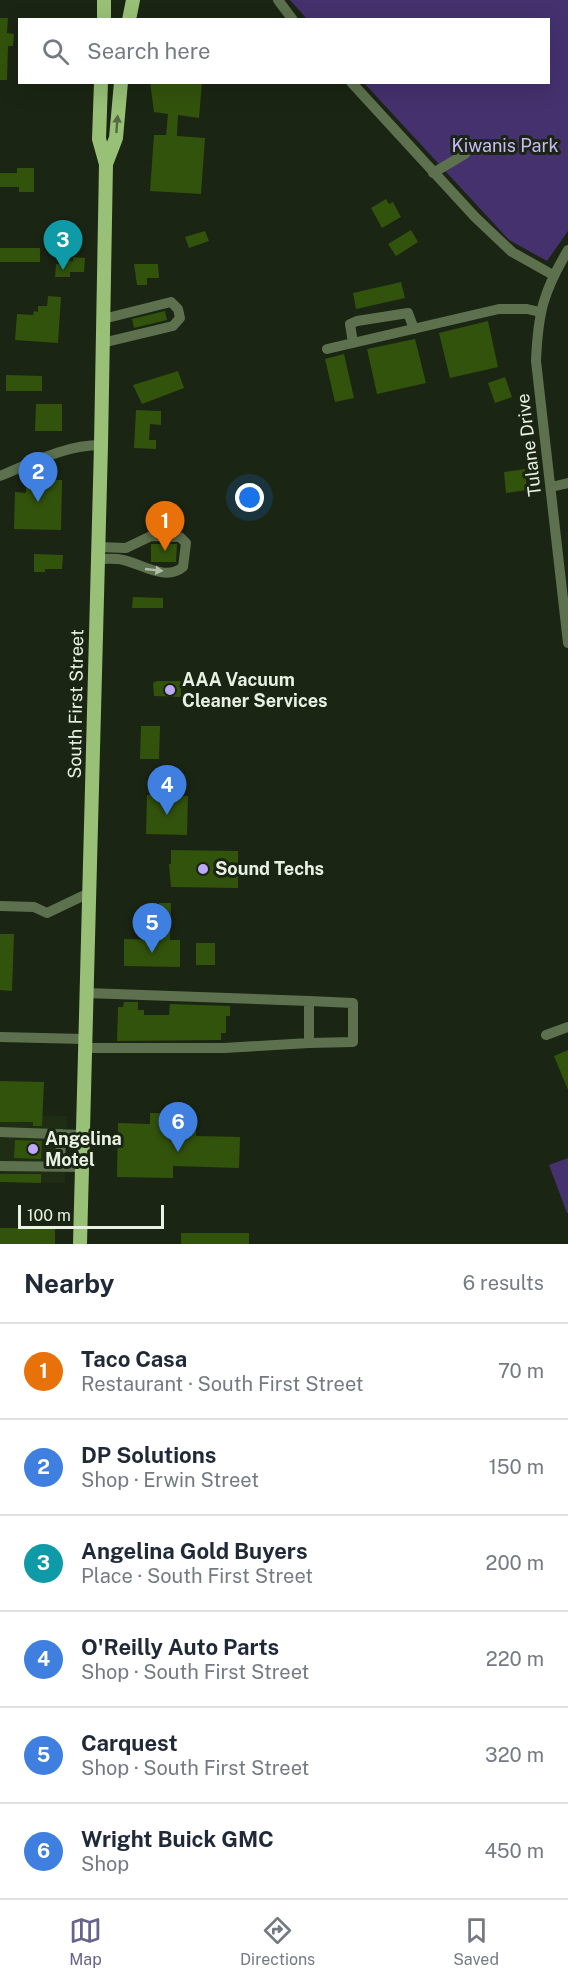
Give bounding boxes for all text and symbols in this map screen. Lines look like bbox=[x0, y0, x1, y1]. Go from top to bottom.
search box bbox=[18, 18, 550, 84]
icon: search bbox=[39, 35, 72, 68]
text: Search here bbox=[87, 38, 211, 64]
one-way arrow bbox=[113, 115, 122, 134]
park label: Kiwanis Park bbox=[451, 135, 559, 156]
pin: 3 bbox=[44, 220, 82, 270]
street label: Tulane Drive bbox=[512, 392, 545, 498]
pin: 2 bbox=[18, 452, 57, 502]
your location bbox=[235, 483, 264, 512]
pin: 1 bbox=[146, 502, 184, 551]
one-way arrow bbox=[145, 565, 164, 575]
street label: South First Street bbox=[64, 629, 87, 779]
place label: AAA Vacuum Cleaner Services bbox=[182, 669, 328, 711]
marker: AAA Vacuum Cleaner Services bbox=[163, 683, 177, 697]
pin: 4 bbox=[148, 766, 186, 815]
place label: Sound Techs bbox=[215, 858, 324, 879]
marker: Sound Techs bbox=[196, 862, 210, 876]
pin: 5 bbox=[132, 904, 172, 953]
pin: 6 bbox=[158, 1102, 198, 1152]
place label: Angelina Motel bbox=[45, 1128, 122, 1170]
marker: Angelina Motel bbox=[26, 1142, 40, 1156]
scale bar bbox=[18, 1202, 164, 1230]
text: 100 m bbox=[27, 1206, 71, 1225]
text: Nearby bbox=[24, 1268, 114, 1299]
text: 6 results bbox=[463, 1271, 544, 1295]
text: Taco Casa bbox=[81, 1346, 187, 1372]
text: 1 bbox=[39, 1359, 48, 1383]
text: 70 m bbox=[498, 1359, 544, 1383]
text: Restaurant · South First Street bbox=[81, 1372, 364, 1396]
text: DP Solutions bbox=[81, 1442, 216, 1468]
text: 2 bbox=[37, 1455, 50, 1479]
text: 150 m bbox=[489, 1455, 544, 1479]
text: Shop · Erwin Street bbox=[81, 1468, 259, 1492]
text: Angelina Gold Buyers bbox=[81, 1538, 308, 1564]
text: 3 bbox=[37, 1551, 50, 1575]
text: 200 m bbox=[486, 1551, 544, 1575]
text: Place · South First Street bbox=[81, 1564, 313, 1588]
text: O'Reilly Auto Parts bbox=[81, 1634, 279, 1660]
text: 4 bbox=[37, 1647, 50, 1671]
text: 220 m bbox=[486, 1647, 544, 1671]
text: Shop · South First Street bbox=[81, 1660, 309, 1684]
text: Carquest bbox=[81, 1730, 178, 1756]
text: 5 bbox=[37, 1743, 50, 1767]
text: 320 m bbox=[485, 1743, 544, 1767]
text: Shop · South First Street bbox=[81, 1756, 309, 1780]
text: Wright Buick GMC bbox=[81, 1826, 274, 1852]
text: 6 bbox=[37, 1839, 50, 1863]
text: 450 m bbox=[484, 1839, 544, 1863]
text: Shop bbox=[81, 1852, 129, 1876]
tab: Map bbox=[69, 1914, 102, 1969]
tab: Directions bbox=[240, 1914, 315, 1969]
tab: Saved bbox=[453, 1914, 499, 1969]

